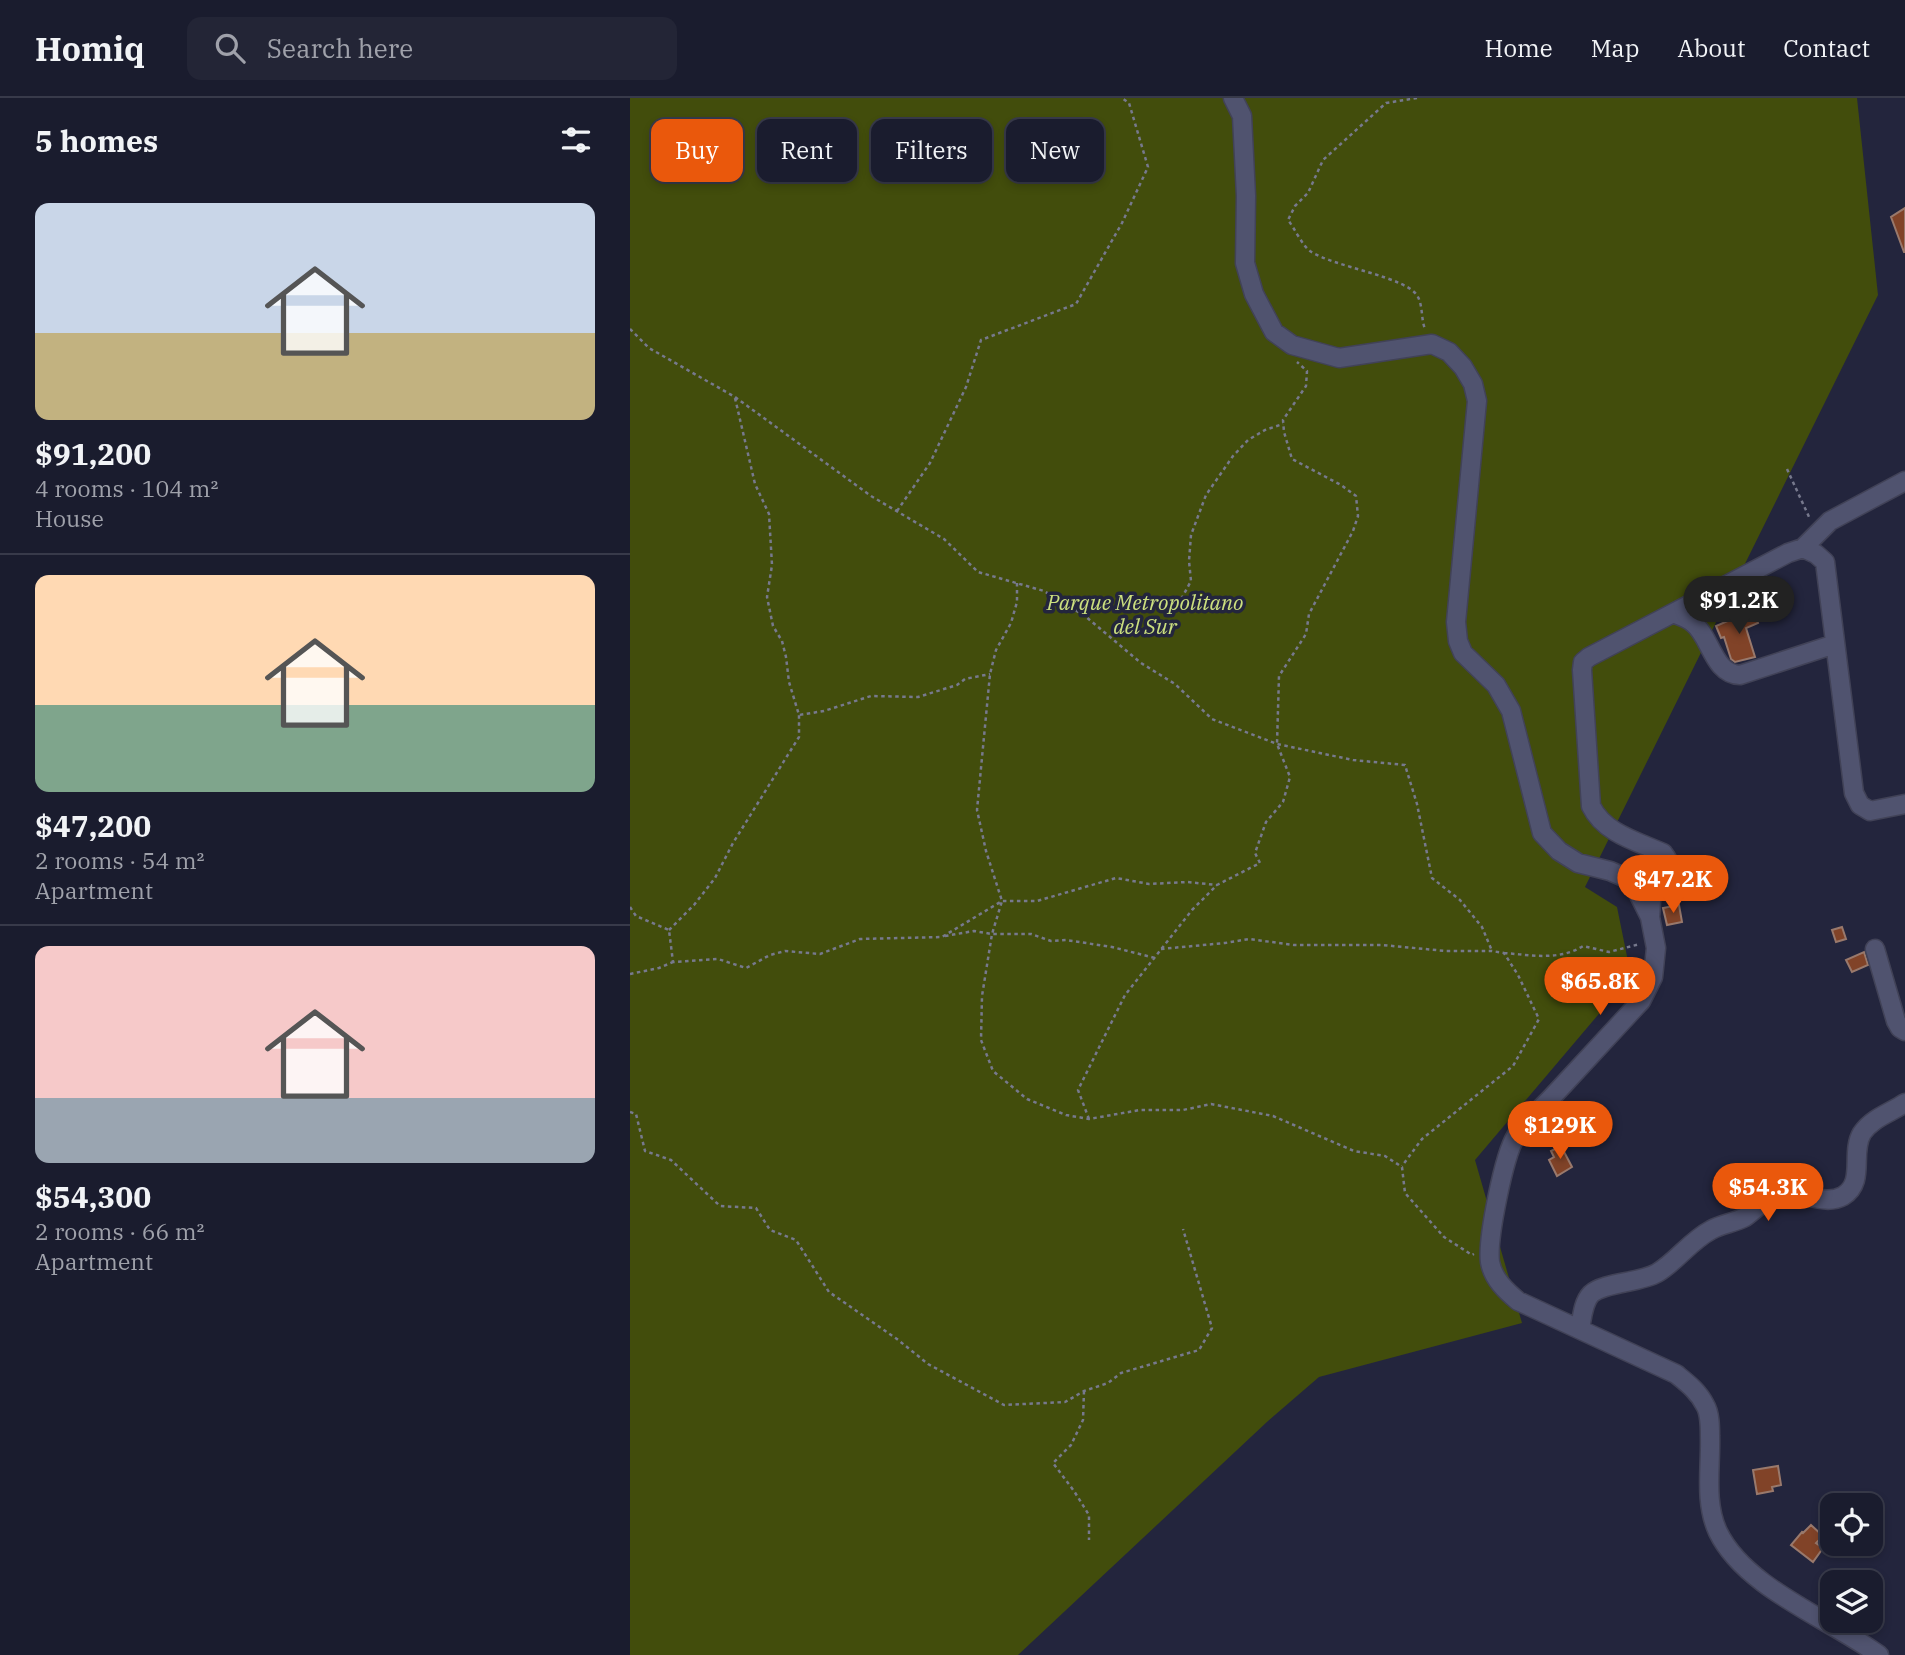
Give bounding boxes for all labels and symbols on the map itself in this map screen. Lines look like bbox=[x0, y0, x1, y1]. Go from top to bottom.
pin: $91.2K bbox=[1682, 576, 1796, 636]
park label: Parque Metropolitano del Sur bbox=[1046, 588, 1243, 640]
pin: $47.2K bbox=[1616, 856, 1730, 915]
pin: $65.8K bbox=[1543, 958, 1657, 1017]
pin: $129K bbox=[1511, 1102, 1609, 1161]
pin: $54.3K bbox=[1711, 1164, 1825, 1223]

